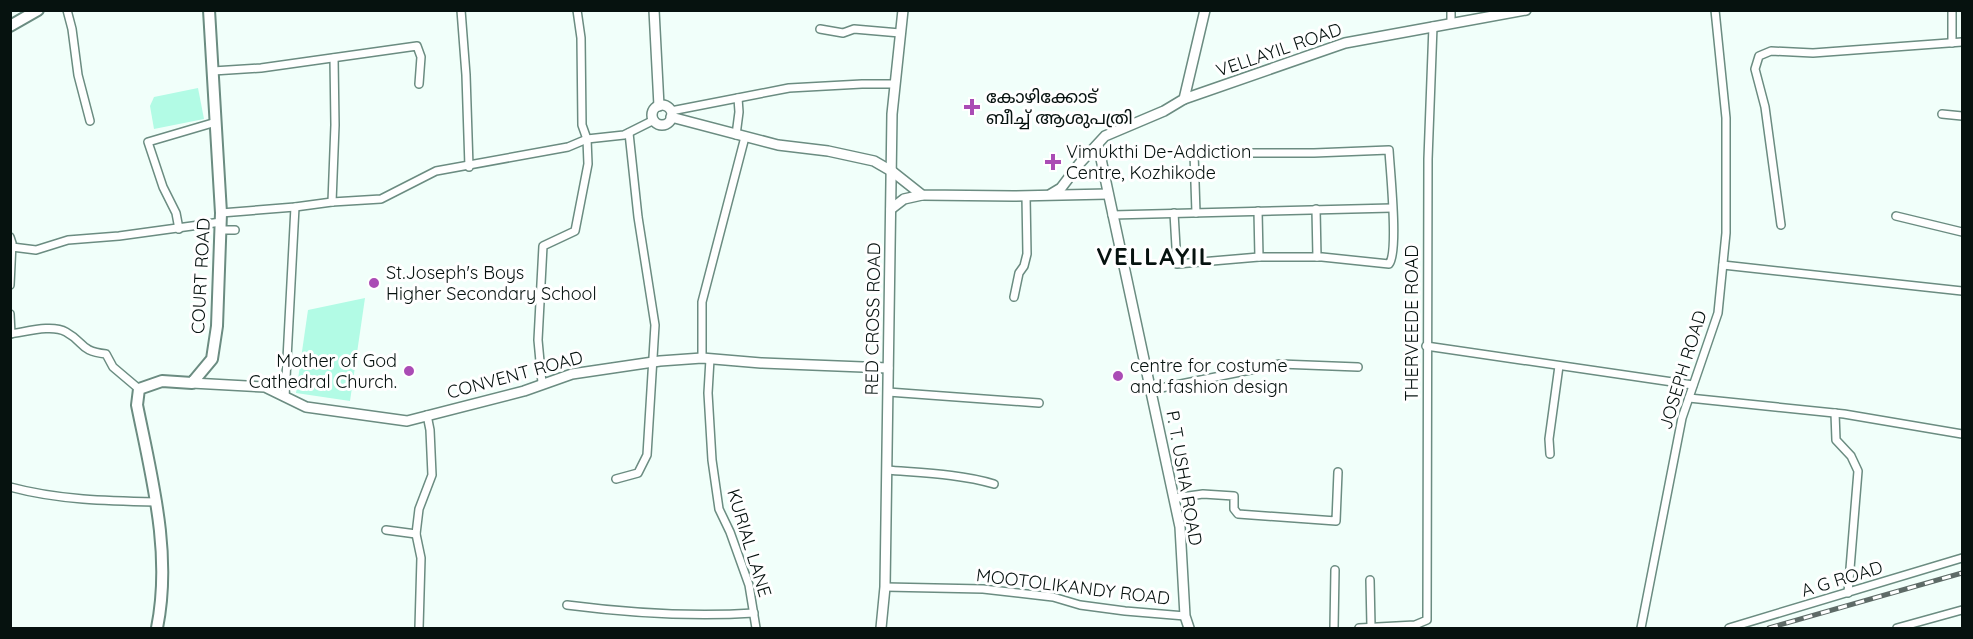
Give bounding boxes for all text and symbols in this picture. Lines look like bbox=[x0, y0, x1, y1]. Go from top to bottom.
street label: VELLAYIL ROAD bbox=[1213, 17, 1345, 82]
place label: കോഴിക്കോട് ബീച്ച് ആശുപത്രി bbox=[986, 85, 1133, 130]
marker: കോഴിക്കോട് ബീച്ച് ആശുപത്രി bbox=[963, 98, 981, 116]
place label: Vimukthi De-Addiction Centre, Kozhikode bbox=[1066, 140, 1251, 184]
marker: Vimukthi De-Addiction Centre, Kozhikode bbox=[1044, 153, 1062, 171]
street label: COURT ROAD bbox=[186, 217, 215, 335]
district label: VELLAYIL bbox=[1096, 241, 1214, 271]
street label: RED CROSS ROAD bbox=[860, 242, 885, 396]
street label: THERVEEDE ROAD bbox=[1400, 245, 1423, 401]
place label: St.Joseph's Boys Higher Secondary School bbox=[386, 261, 597, 305]
marker: St.Joseph's Boys Higher Secondary School bbox=[367, 276, 381, 290]
street label: JOSEPH ROAD bbox=[1654, 308, 1712, 432]
street label: CONVENT ROAD bbox=[444, 345, 585, 404]
place label: Mother of God Cathedral Church. bbox=[249, 349, 397, 393]
place label: centre for costume and fashion design bbox=[1130, 354, 1288, 398]
marker: Mother of God Cathedral Church. bbox=[402, 364, 416, 378]
marker: centre for costume and fashion design bbox=[1111, 369, 1125, 383]
street label: P. T. USHA ROAD bbox=[1161, 409, 1208, 547]
street label: KURIAL LANE bbox=[722, 486, 777, 600]
street label: A G ROAD bbox=[1798, 555, 1886, 602]
street label: MOOTOLIKANDY ROAD bbox=[975, 563, 1171, 610]

